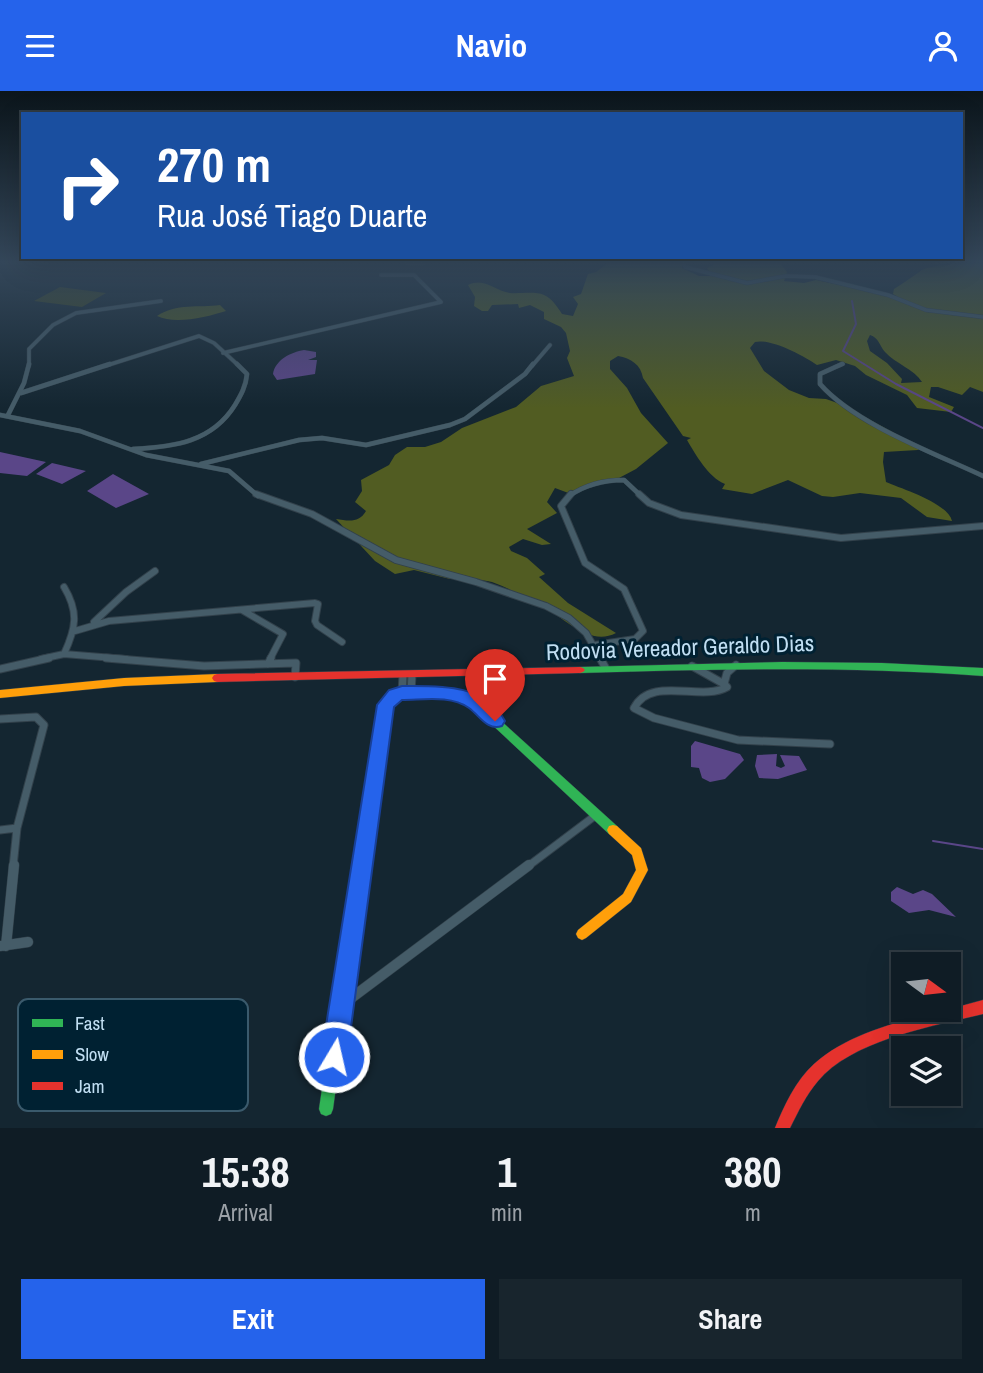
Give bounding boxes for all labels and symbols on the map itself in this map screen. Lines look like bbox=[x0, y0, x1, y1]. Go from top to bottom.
street label: Rodovia Vereador Geraldo Dias bbox=[545, 627, 815, 667]
pin bbox=[465, 649, 525, 721]
north arrow bbox=[891, 952, 961, 1022]
legend bbox=[18, 999, 248, 1111]
text: Fast bbox=[75, 1010, 105, 1036]
position arrow bbox=[297, 1020, 371, 1094]
text: Slow bbox=[75, 1041, 110, 1067]
text: Jam bbox=[75, 1073, 104, 1099]

